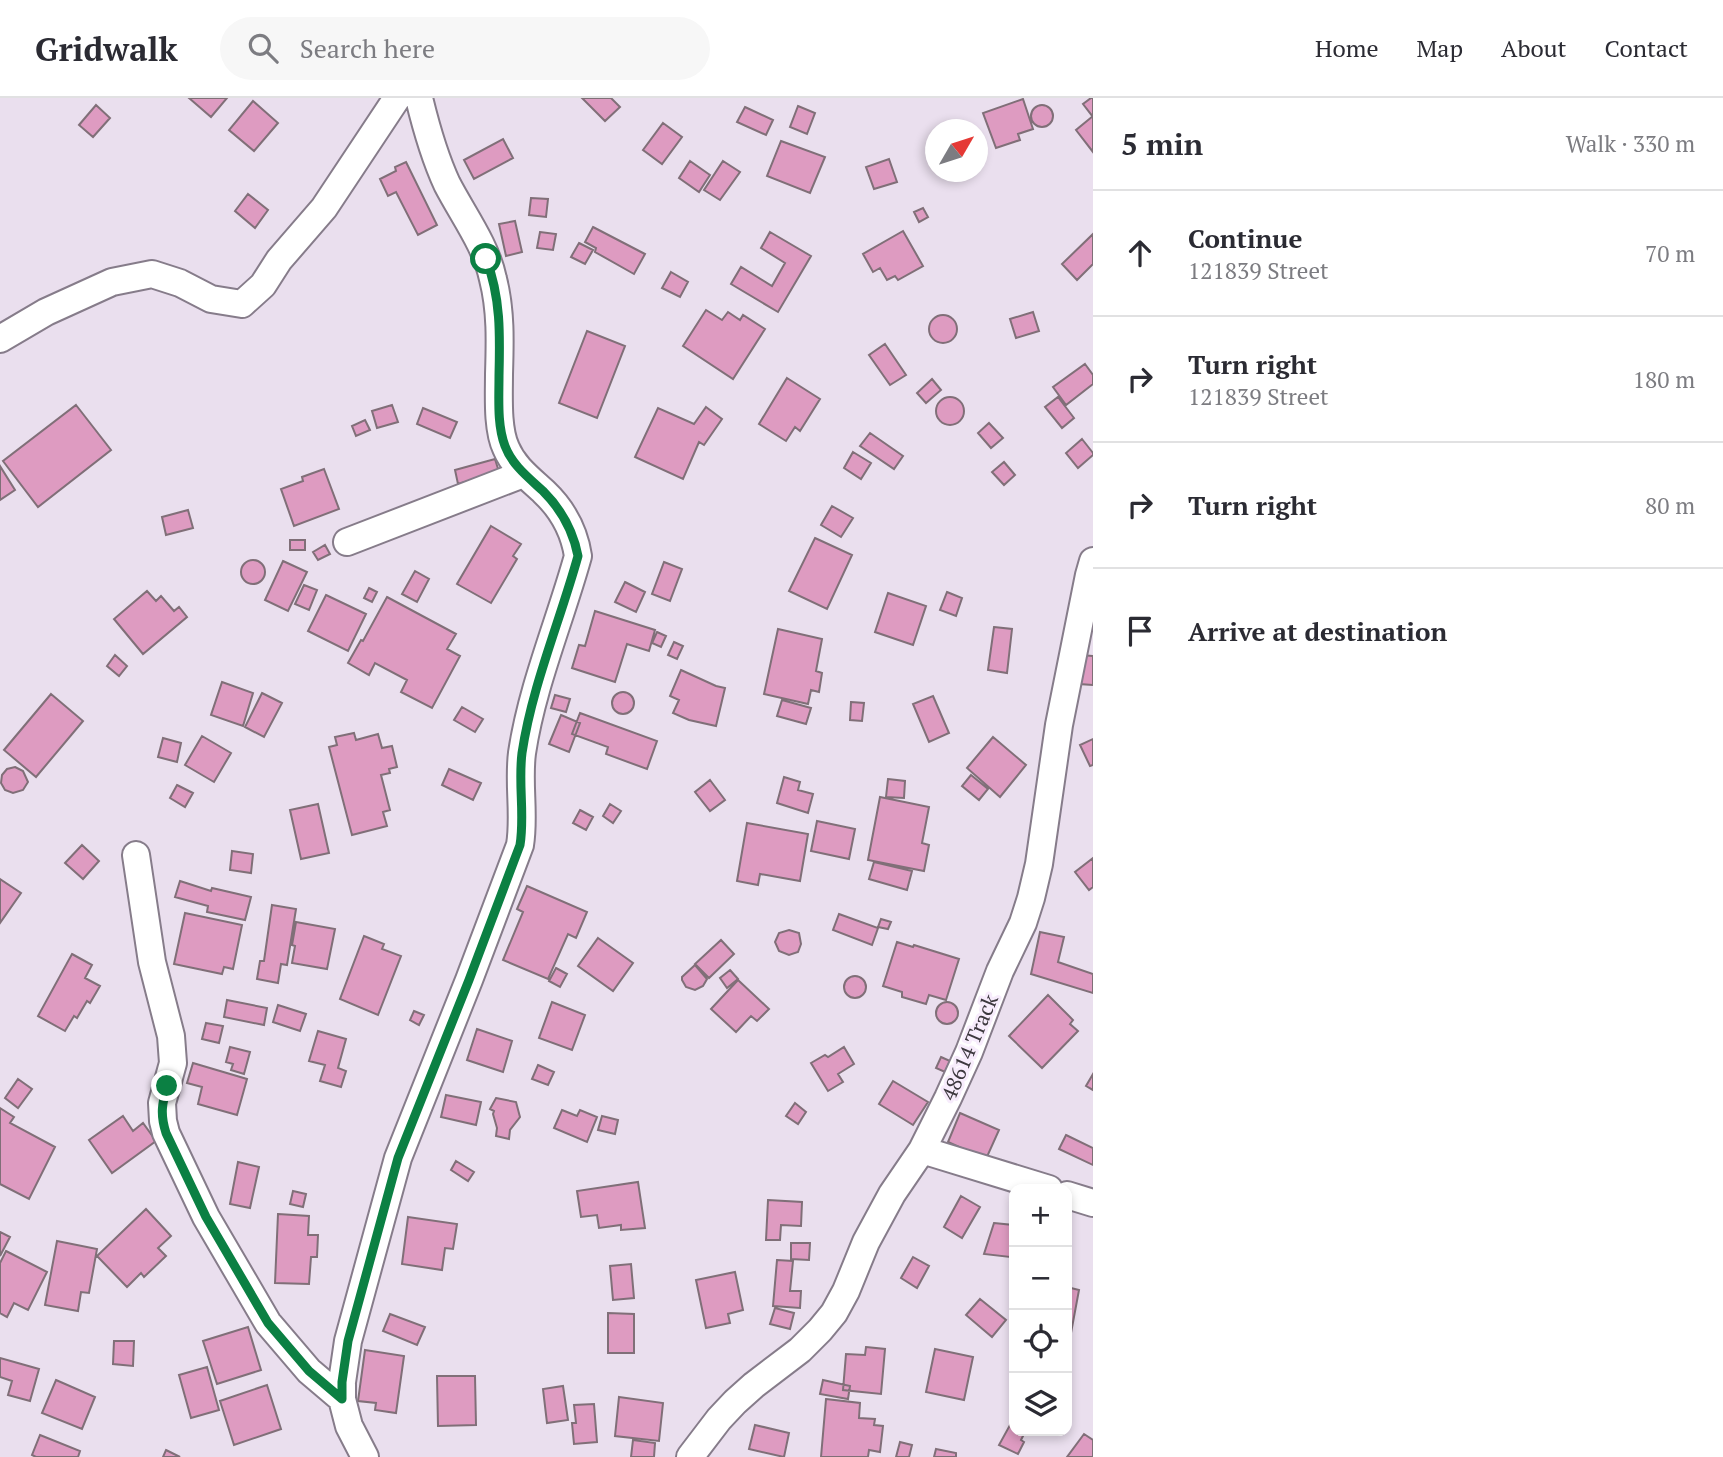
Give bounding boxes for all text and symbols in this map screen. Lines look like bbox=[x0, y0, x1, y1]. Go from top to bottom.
search box bbox=[220, 17, 710, 80]
text: Gridwalk bbox=[35, 27, 178, 70]
icon: search bbox=[244, 29, 282, 67]
text: Search here bbox=[300, 31, 435, 65]
text: Home bbox=[1315, 32, 1379, 64]
text: Map bbox=[1417, 32, 1463, 64]
text: About bbox=[1501, 32, 1567, 64]
text: Contact bbox=[1605, 32, 1688, 64]
north arrow bbox=[925, 119, 988, 182]
text: 5 min bbox=[1121, 124, 1203, 164]
text: Walk · 330 m bbox=[1566, 128, 1695, 159]
text: Continue bbox=[1188, 221, 1302, 255]
icon: ahead bbox=[1121, 234, 1159, 272]
text: 70 m bbox=[1645, 238, 1695, 269]
route start bbox=[470, 243, 501, 274]
text: 121839 Street bbox=[1188, 255, 1329, 286]
text: Turn right bbox=[1188, 347, 1317, 381]
icon: right bbox=[1121, 360, 1159, 398]
text: 180 m bbox=[1633, 364, 1695, 395]
text: 121839 Street bbox=[1188, 381, 1329, 412]
icon: right bbox=[1121, 486, 1159, 524]
text: Turn right bbox=[1188, 488, 1317, 522]
text: 80 m bbox=[1645, 490, 1695, 521]
icon: arrive bbox=[1121, 612, 1159, 650]
text: Arrive at destination bbox=[1188, 614, 1447, 648]
street label: 48614 Track bbox=[934, 989, 1004, 1104]
route end bbox=[151, 1070, 182, 1101]
map controls bbox=[1009, 1184, 1072, 1436]
button: + bbox=[1009, 1184, 1072, 1247]
button: − bbox=[1009, 1247, 1072, 1310]
button: locate bbox=[1009, 1310, 1072, 1373]
button: layers bbox=[1009, 1373, 1072, 1436]

